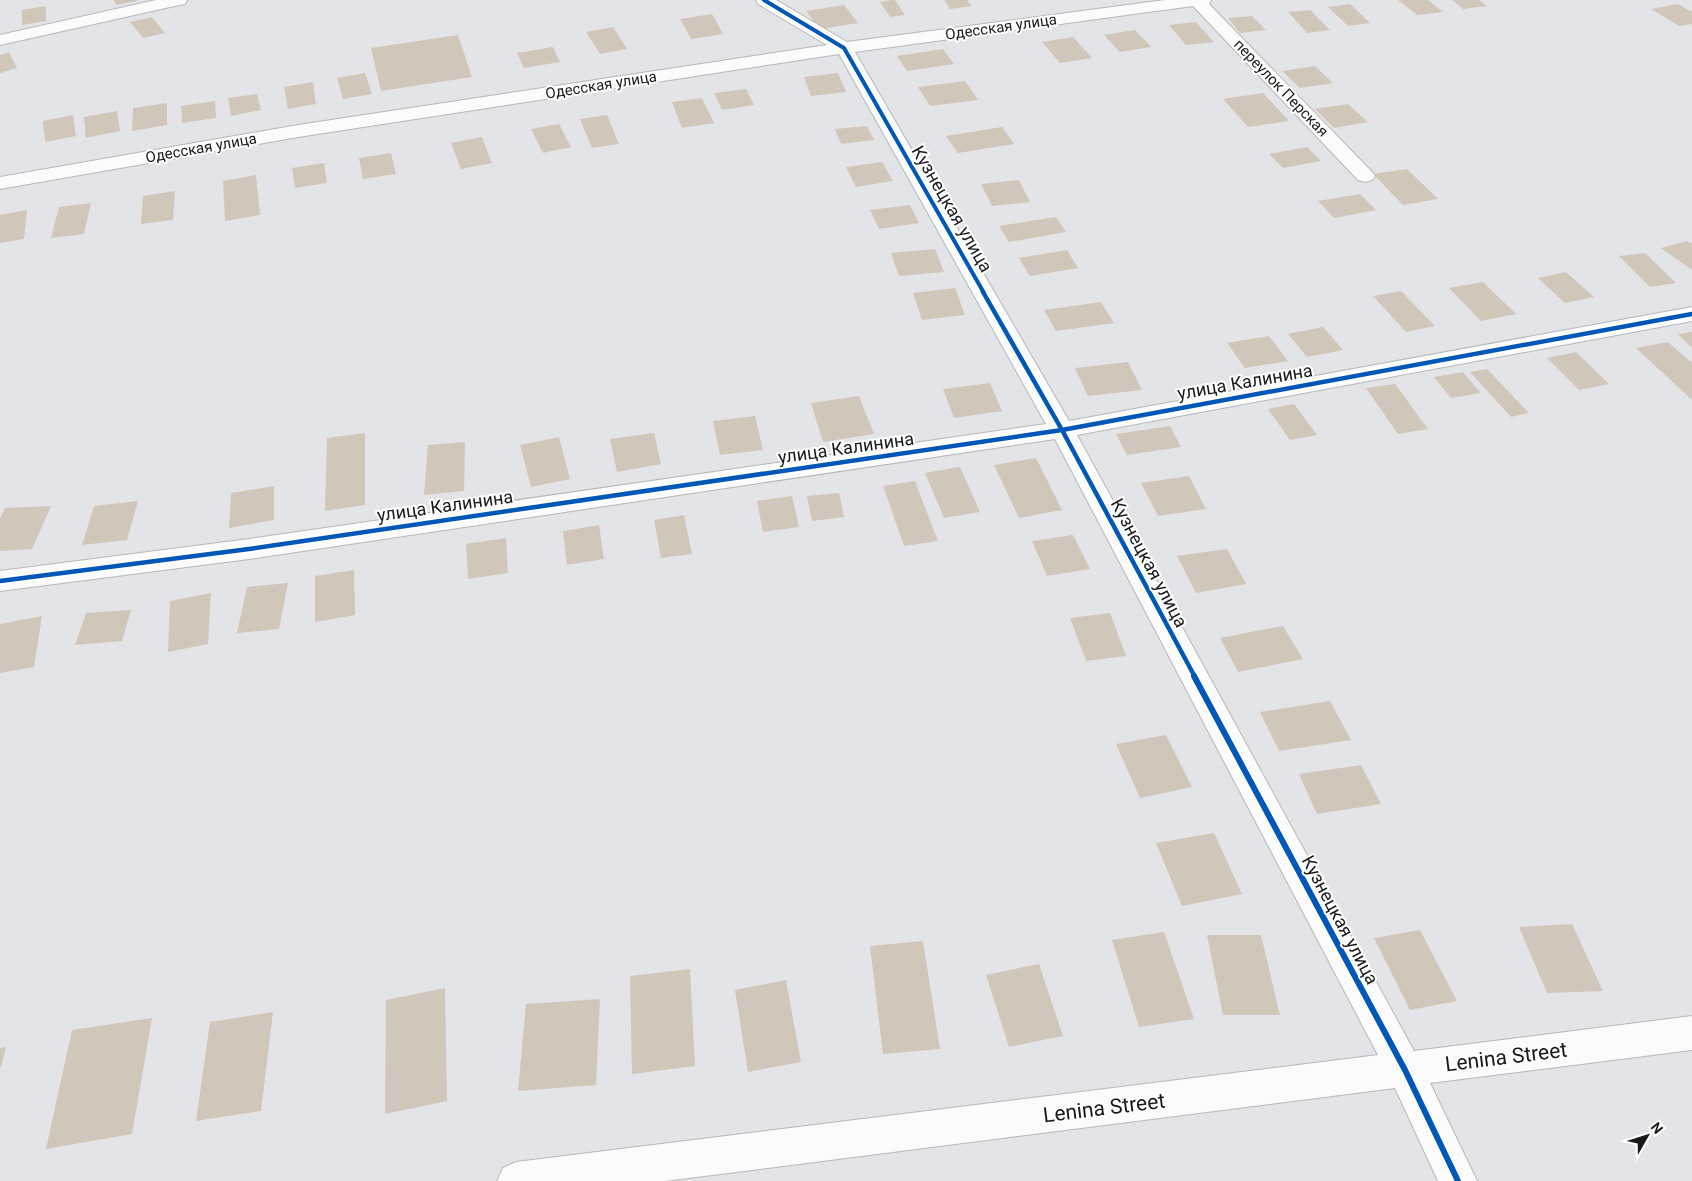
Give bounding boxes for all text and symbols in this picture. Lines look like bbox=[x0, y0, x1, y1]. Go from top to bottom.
street label: Одесская улица bbox=[944, 10, 1058, 44]
street label: переулок Перская bbox=[1230, 36, 1332, 140]
street label: Одесская улица bbox=[544, 67, 658, 103]
street label: Одесская улица bbox=[144, 129, 258, 167]
street label: Кузнецкая улица bbox=[908, 142, 997, 276]
street label: улица Калинина bbox=[1176, 359, 1314, 404]
street label: улица Калинина bbox=[777, 428, 915, 467]
street label: улица Калинина bbox=[376, 486, 514, 525]
street label: Кузнецкая улица bbox=[1107, 495, 1192, 631]
street label: Кузнецкая улица bbox=[1298, 852, 1383, 988]
street label: Lenina Street bbox=[1444, 1038, 1569, 1076]
street label: Lenina Street bbox=[1042, 1089, 1167, 1127]
north arrow bbox=[1622, 1111, 1672, 1161]
text: N bbox=[1648, 1119, 1666, 1137]

